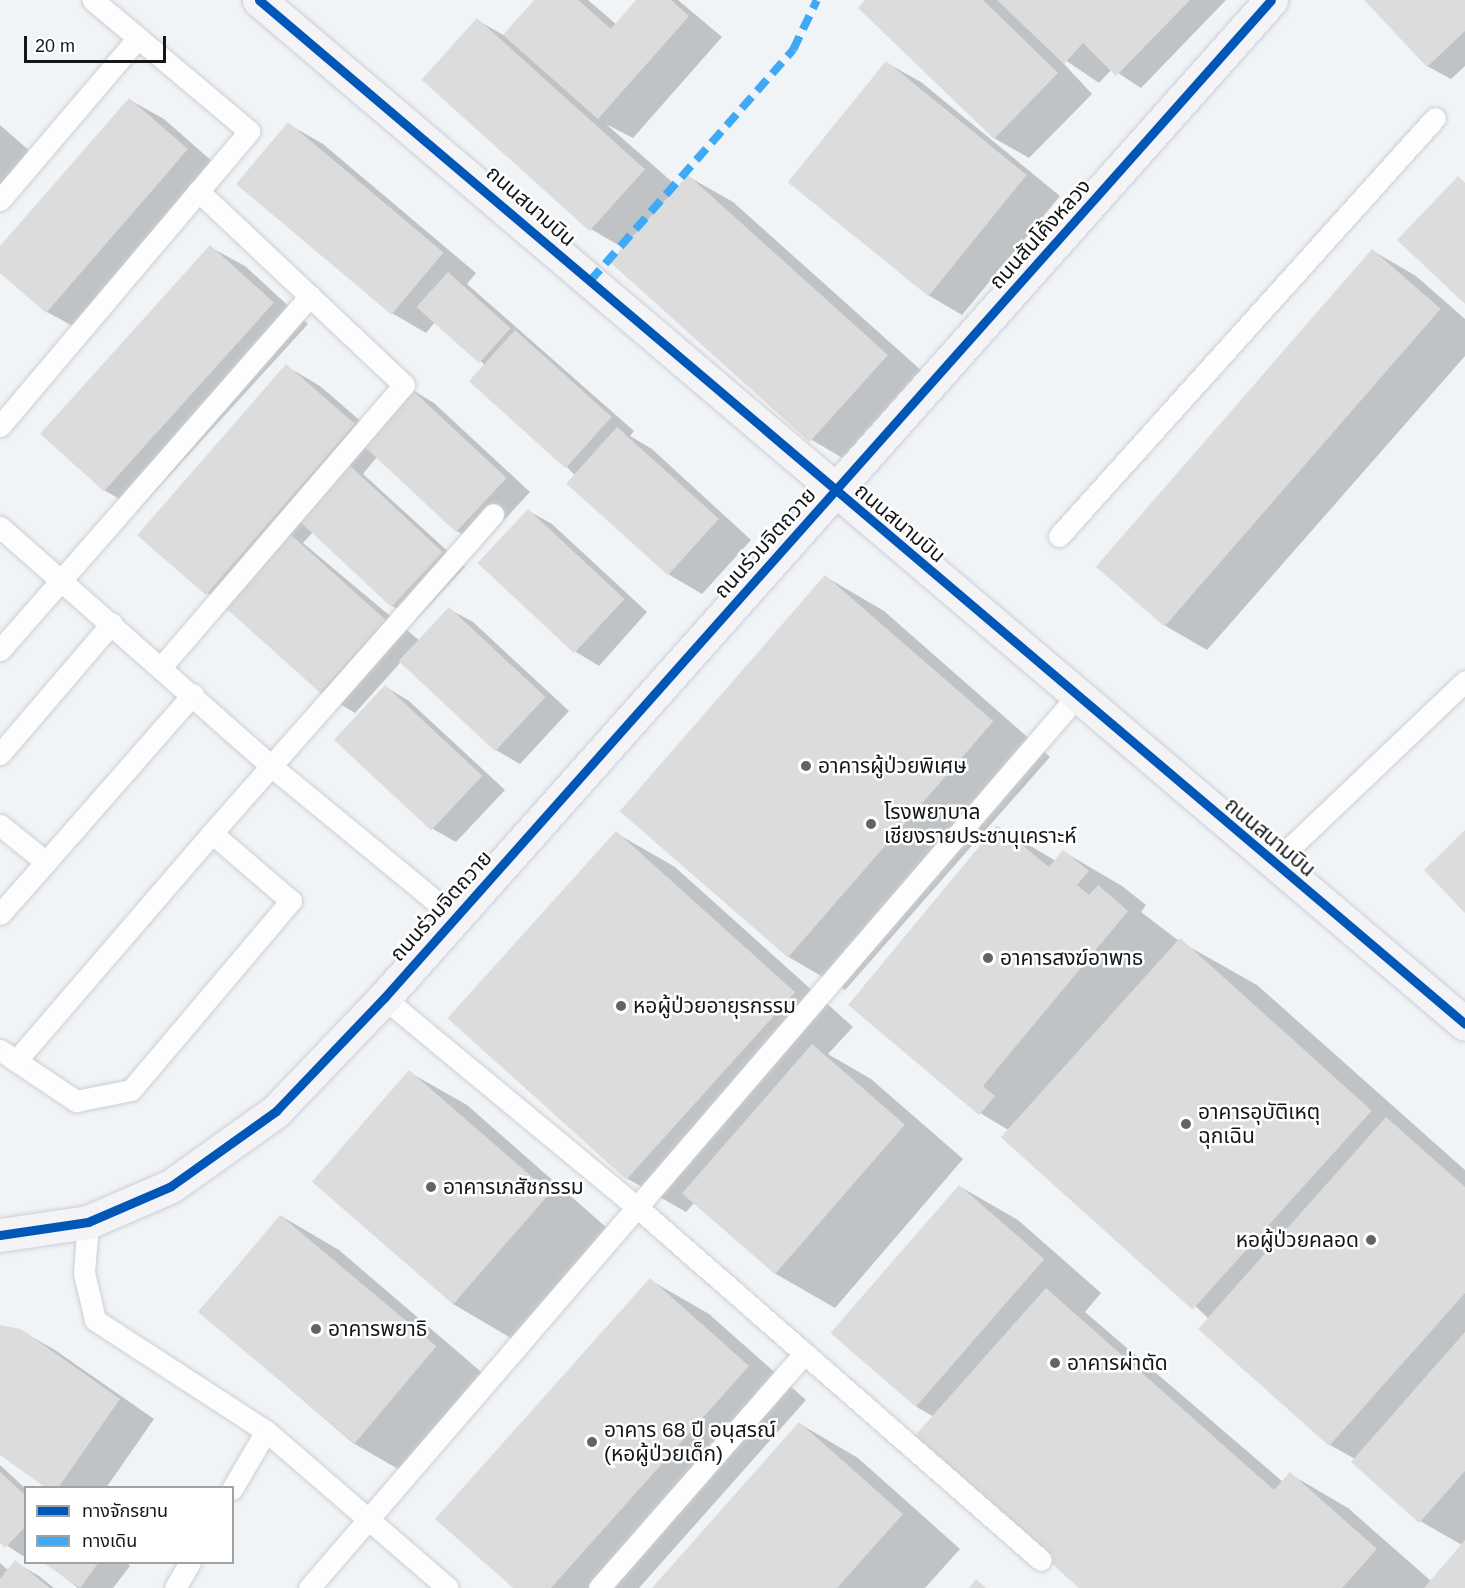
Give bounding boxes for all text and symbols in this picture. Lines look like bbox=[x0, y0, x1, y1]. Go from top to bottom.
scale bar bbox=[27, 24, 170, 62]
text: 20 m bbox=[35, 36, 75, 56]
street label: ถนนสนามบิน bbox=[481, 160, 581, 252]
street label: ถนนสันโค้งหลวง bbox=[984, 174, 1096, 294]
street label: ถนนสนามบิน bbox=[850, 478, 950, 568]
street label: ถนนร่วมจิตถวาย bbox=[709, 482, 821, 604]
place label: อาคารผู้ป่วยพิเศษ bbox=[818, 753, 967, 779]
marker: อาคารผู้ป่วยพิเศษ bbox=[799, 759, 813, 773]
street label: ถนนสนามบิน bbox=[1220, 792, 1320, 882]
place label: โรงพยาบาล เชียงรายประชานุเคราะห์ bbox=[884, 799, 1077, 849]
marker: โรงพยาบาล เชียงรายประชานุเคราะห์ bbox=[862, 815, 880, 833]
street label: ถนนร่วมจิตถวาย bbox=[385, 845, 497, 967]
place label: อาคารสงฆ์อาพาธ bbox=[1000, 945, 1143, 971]
marker: อาคารสงฆ์อาพาธ bbox=[981, 951, 995, 965]
place label: หอผู้ป่วยอายุรกรรม bbox=[633, 993, 796, 1019]
marker: หอผู้ป่วยอายุรกรรม bbox=[614, 999, 628, 1013]
place label: อาคารอุบัติเหตุ ฉุกเฉิน bbox=[1198, 1099, 1320, 1149]
marker: อาคารอุบัติเหตุ ฉุกเฉิน bbox=[1179, 1117, 1193, 1131]
place label: อาคารเภสัชกรรม bbox=[443, 1174, 584, 1200]
marker: อาคารเภสัชกรรม bbox=[424, 1180, 438, 1194]
place label: หอผู้ป่วยคลอด bbox=[1236, 1227, 1359, 1253]
marker: หอผู้ป่วยคลอด bbox=[1364, 1233, 1378, 1247]
place label: อาคารพยาธิ bbox=[328, 1316, 427, 1342]
marker: อาคารพยาธิ bbox=[309, 1322, 323, 1336]
place label: อาคารผ่าตัด bbox=[1067, 1350, 1168, 1376]
marker: อาคารผ่าตัด bbox=[1048, 1356, 1062, 1370]
place label: อาคาร 68 ปี อนุสรณ์ (หอผู้ป่วยเด็ก) bbox=[604, 1417, 776, 1467]
marker: อาคาร 68 ปี อนุสรณ์ (หอผู้ป่วยเด็ก) bbox=[585, 1435, 599, 1449]
legend bbox=[24, 1486, 234, 1564]
text: ทางจักรยาน bbox=[82, 1501, 168, 1521]
text: ทางเดิน bbox=[82, 1531, 137, 1551]

